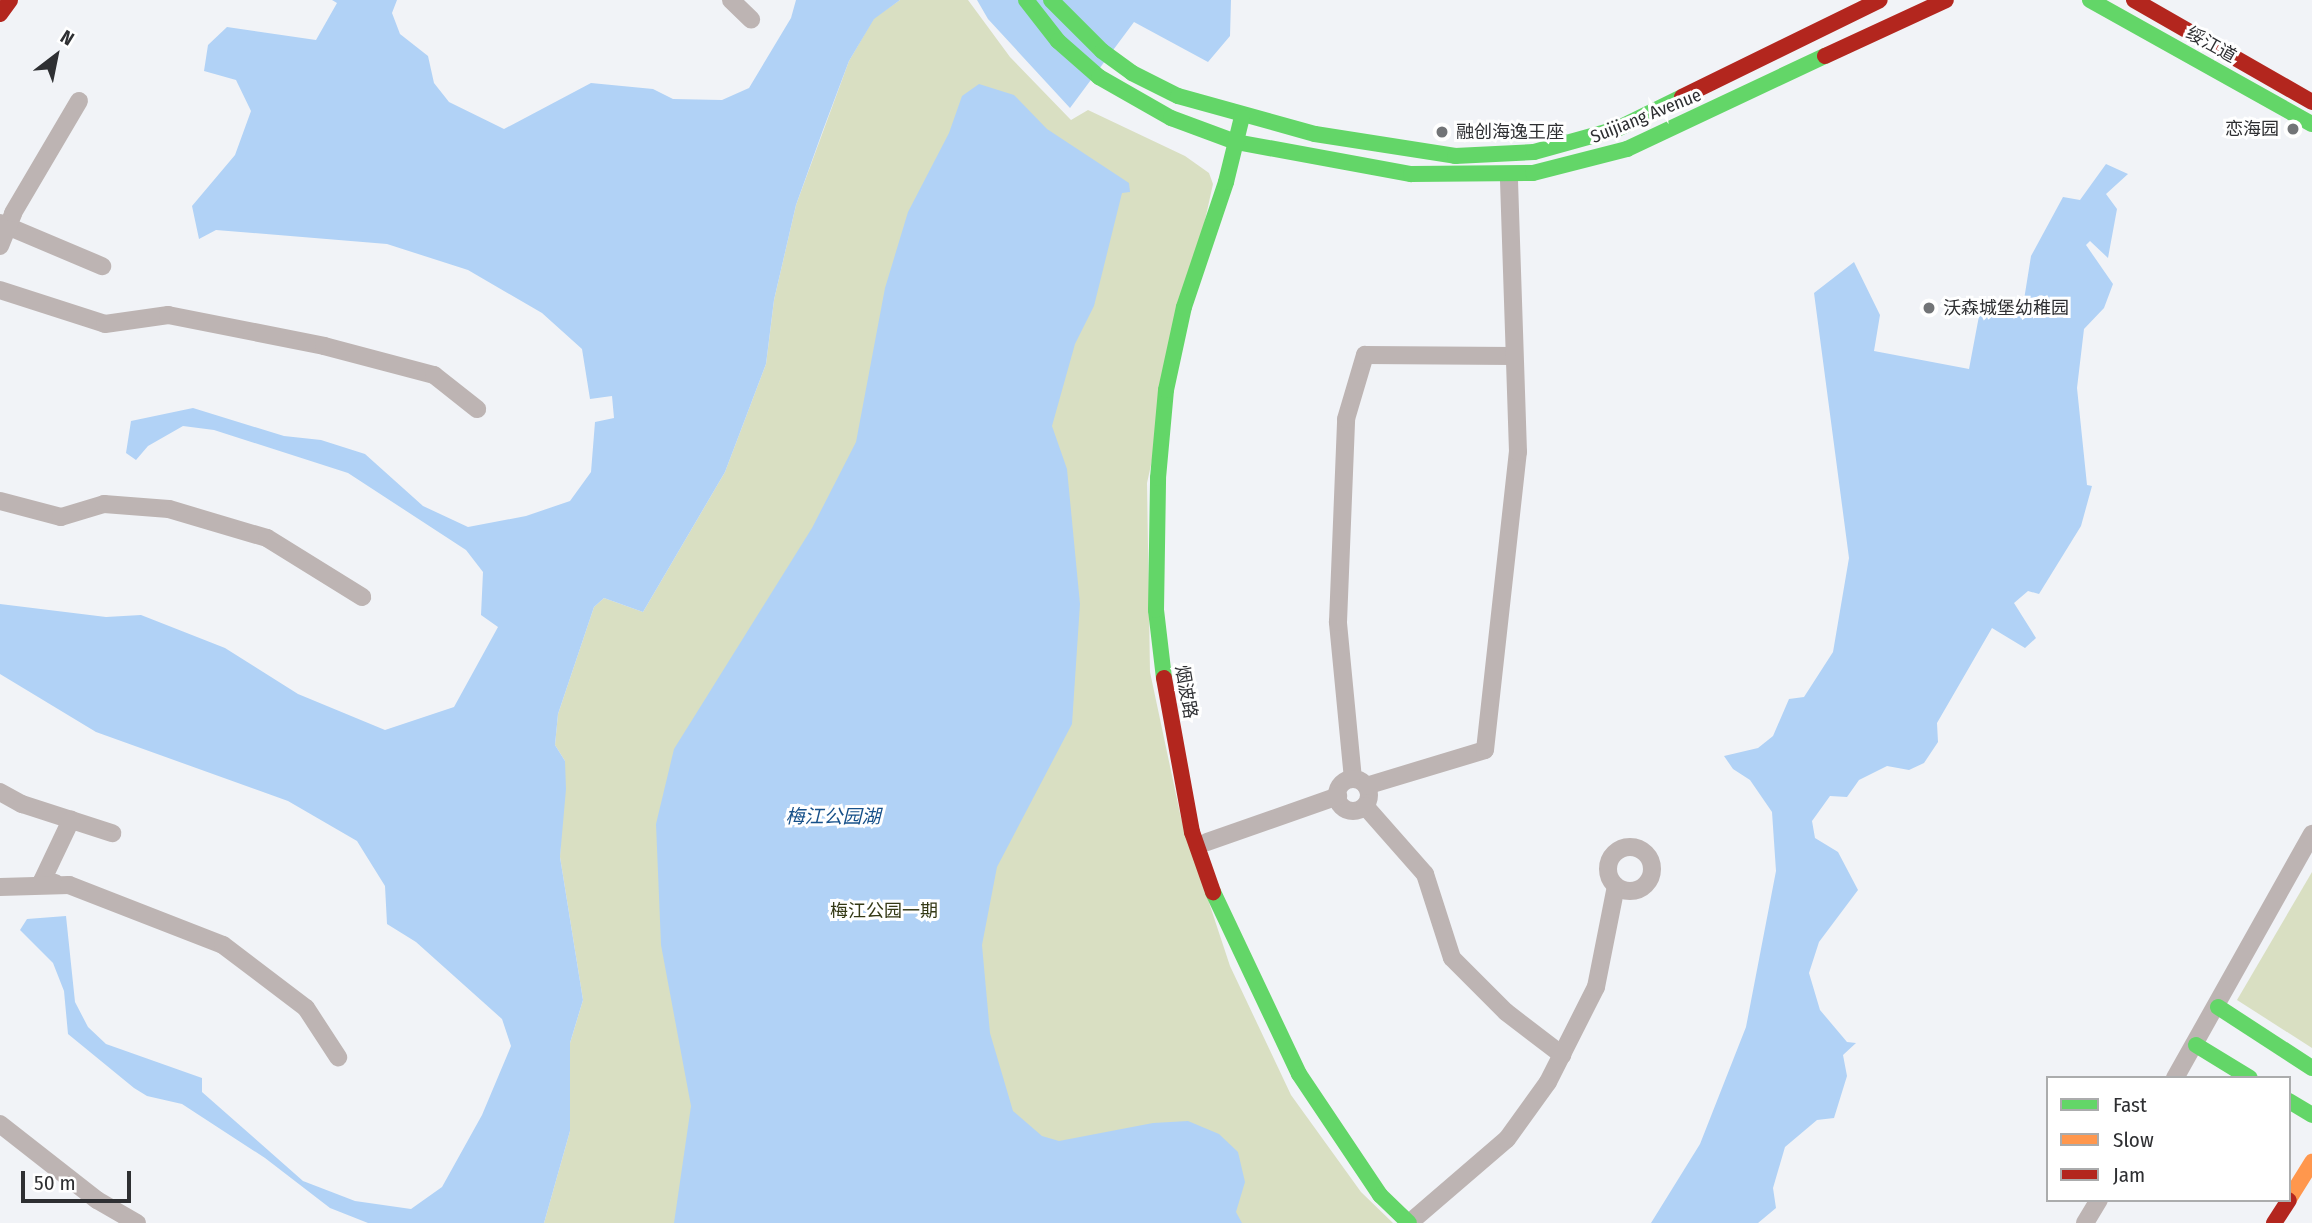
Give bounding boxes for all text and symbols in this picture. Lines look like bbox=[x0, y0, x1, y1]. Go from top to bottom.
north arrow bbox=[21, 21, 91, 91]
street label: 绥江道 bbox=[2182, 22, 2240, 68]
text: N bbox=[56, 25, 78, 51]
street label: Suijiang Avenue bbox=[1588, 84, 1704, 148]
place label: 恋海园 bbox=[2225, 118, 2279, 140]
place label: 融创海逸王座 bbox=[1456, 121, 1564, 143]
marker: 恋海园 bbox=[2285, 121, 2301, 137]
marker: 融创海逸王座 bbox=[1434, 124, 1450, 140]
place label: 沃森城堡幼稚园 bbox=[1943, 297, 2069, 319]
marker: 沃森城堡幼稚园 bbox=[1921, 300, 1937, 316]
street label: 烟波路 bbox=[1171, 664, 1201, 720]
water label: 梅江公园湖 bbox=[786, 806, 880, 828]
park label: 梅江公园一期 bbox=[830, 900, 938, 922]
legend bbox=[2046, 1076, 2291, 1202]
text: Fast bbox=[2113, 1092, 2147, 1118]
text: Slow bbox=[2113, 1127, 2154, 1153]
scale bar bbox=[24, 1156, 135, 1200]
text: Jam bbox=[2113, 1162, 2145, 1188]
text: 50 m bbox=[34, 1170, 76, 1196]

